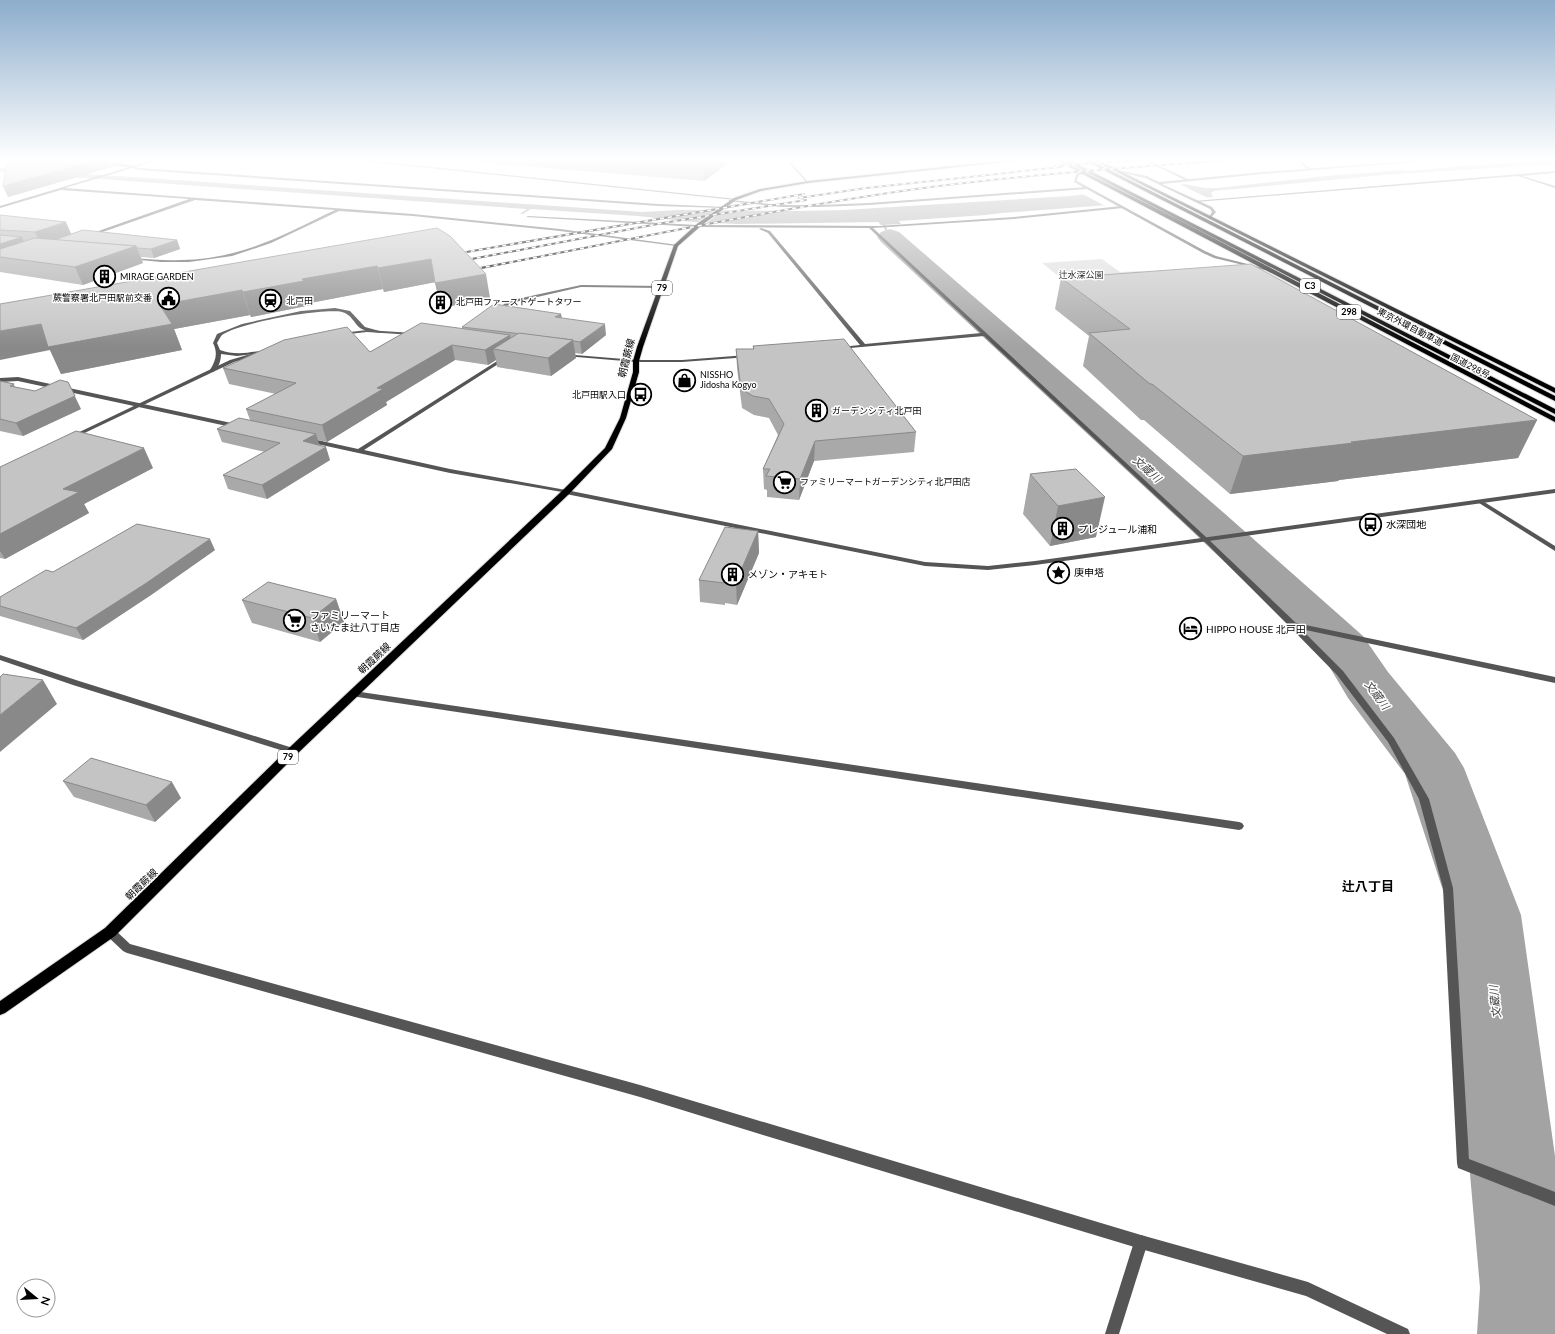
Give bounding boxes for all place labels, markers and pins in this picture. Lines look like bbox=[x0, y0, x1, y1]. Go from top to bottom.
building icon: MIRAGE GARDEN bbox=[91, 264, 117, 290]
place label: MIRAGE GARDEN bbox=[120, 271, 194, 282]
public building icon: 蕨警察署北戸田駅前交番 bbox=[155, 285, 181, 311]
station icon: 北戸田 bbox=[258, 288, 284, 314]
building icon: 北戸田ファーストゲートタワー bbox=[428, 289, 454, 315]
place label: 蕨警察署北戸田駅前交番 bbox=[53, 292, 152, 303]
place label: 北戸田 bbox=[286, 295, 313, 306]
place label: 北戸田ファーストゲートタワー bbox=[456, 296, 582, 307]
shop icon: NISSHO Jidosha Kogyo bbox=[672, 367, 698, 393]
place label: NISSHO Jidosha Kogyo bbox=[700, 369, 757, 390]
bus stop icon: 北戸田駅入口 bbox=[628, 382, 654, 408]
place label: 北戸田駅入口 bbox=[572, 389, 626, 400]
building icon: ガーデンシティ北戸田 bbox=[803, 398, 829, 424]
place label: ガーデンシティ北戸田 bbox=[832, 405, 921, 416]
supermarket icon: ファミリーマートガーデンシティ北戸田店 bbox=[772, 469, 798, 495]
place label: ファミリーマートガーデンシティ北戸田店 bbox=[800, 476, 970, 487]
bus stop icon: 水深団地 bbox=[1358, 511, 1384, 537]
building icon: プレジュール浦和 bbox=[1049, 516, 1075, 542]
place label: 水深団地 bbox=[1386, 518, 1427, 530]
place label: プレジュール浦和 bbox=[1078, 523, 1157, 535]
place icon: 庚申塔 bbox=[1046, 559, 1072, 585]
building icon: メゾン・アキモト bbox=[719, 561, 745, 587]
place label: 庚申塔 bbox=[1074, 566, 1104, 578]
place label: メゾン・アキモト bbox=[748, 568, 828, 580]
supermarket icon: ファミリーマート さいたま辻八丁目店 bbox=[282, 608, 308, 634]
place label: ファミリーマート さいたま辻八丁目店 bbox=[310, 609, 400, 633]
hotel icon: HIPPO HOUSE 北戸田 bbox=[1178, 616, 1204, 642]
place label: HIPPO HOUSE 北戸田 bbox=[1206, 623, 1306, 635]

